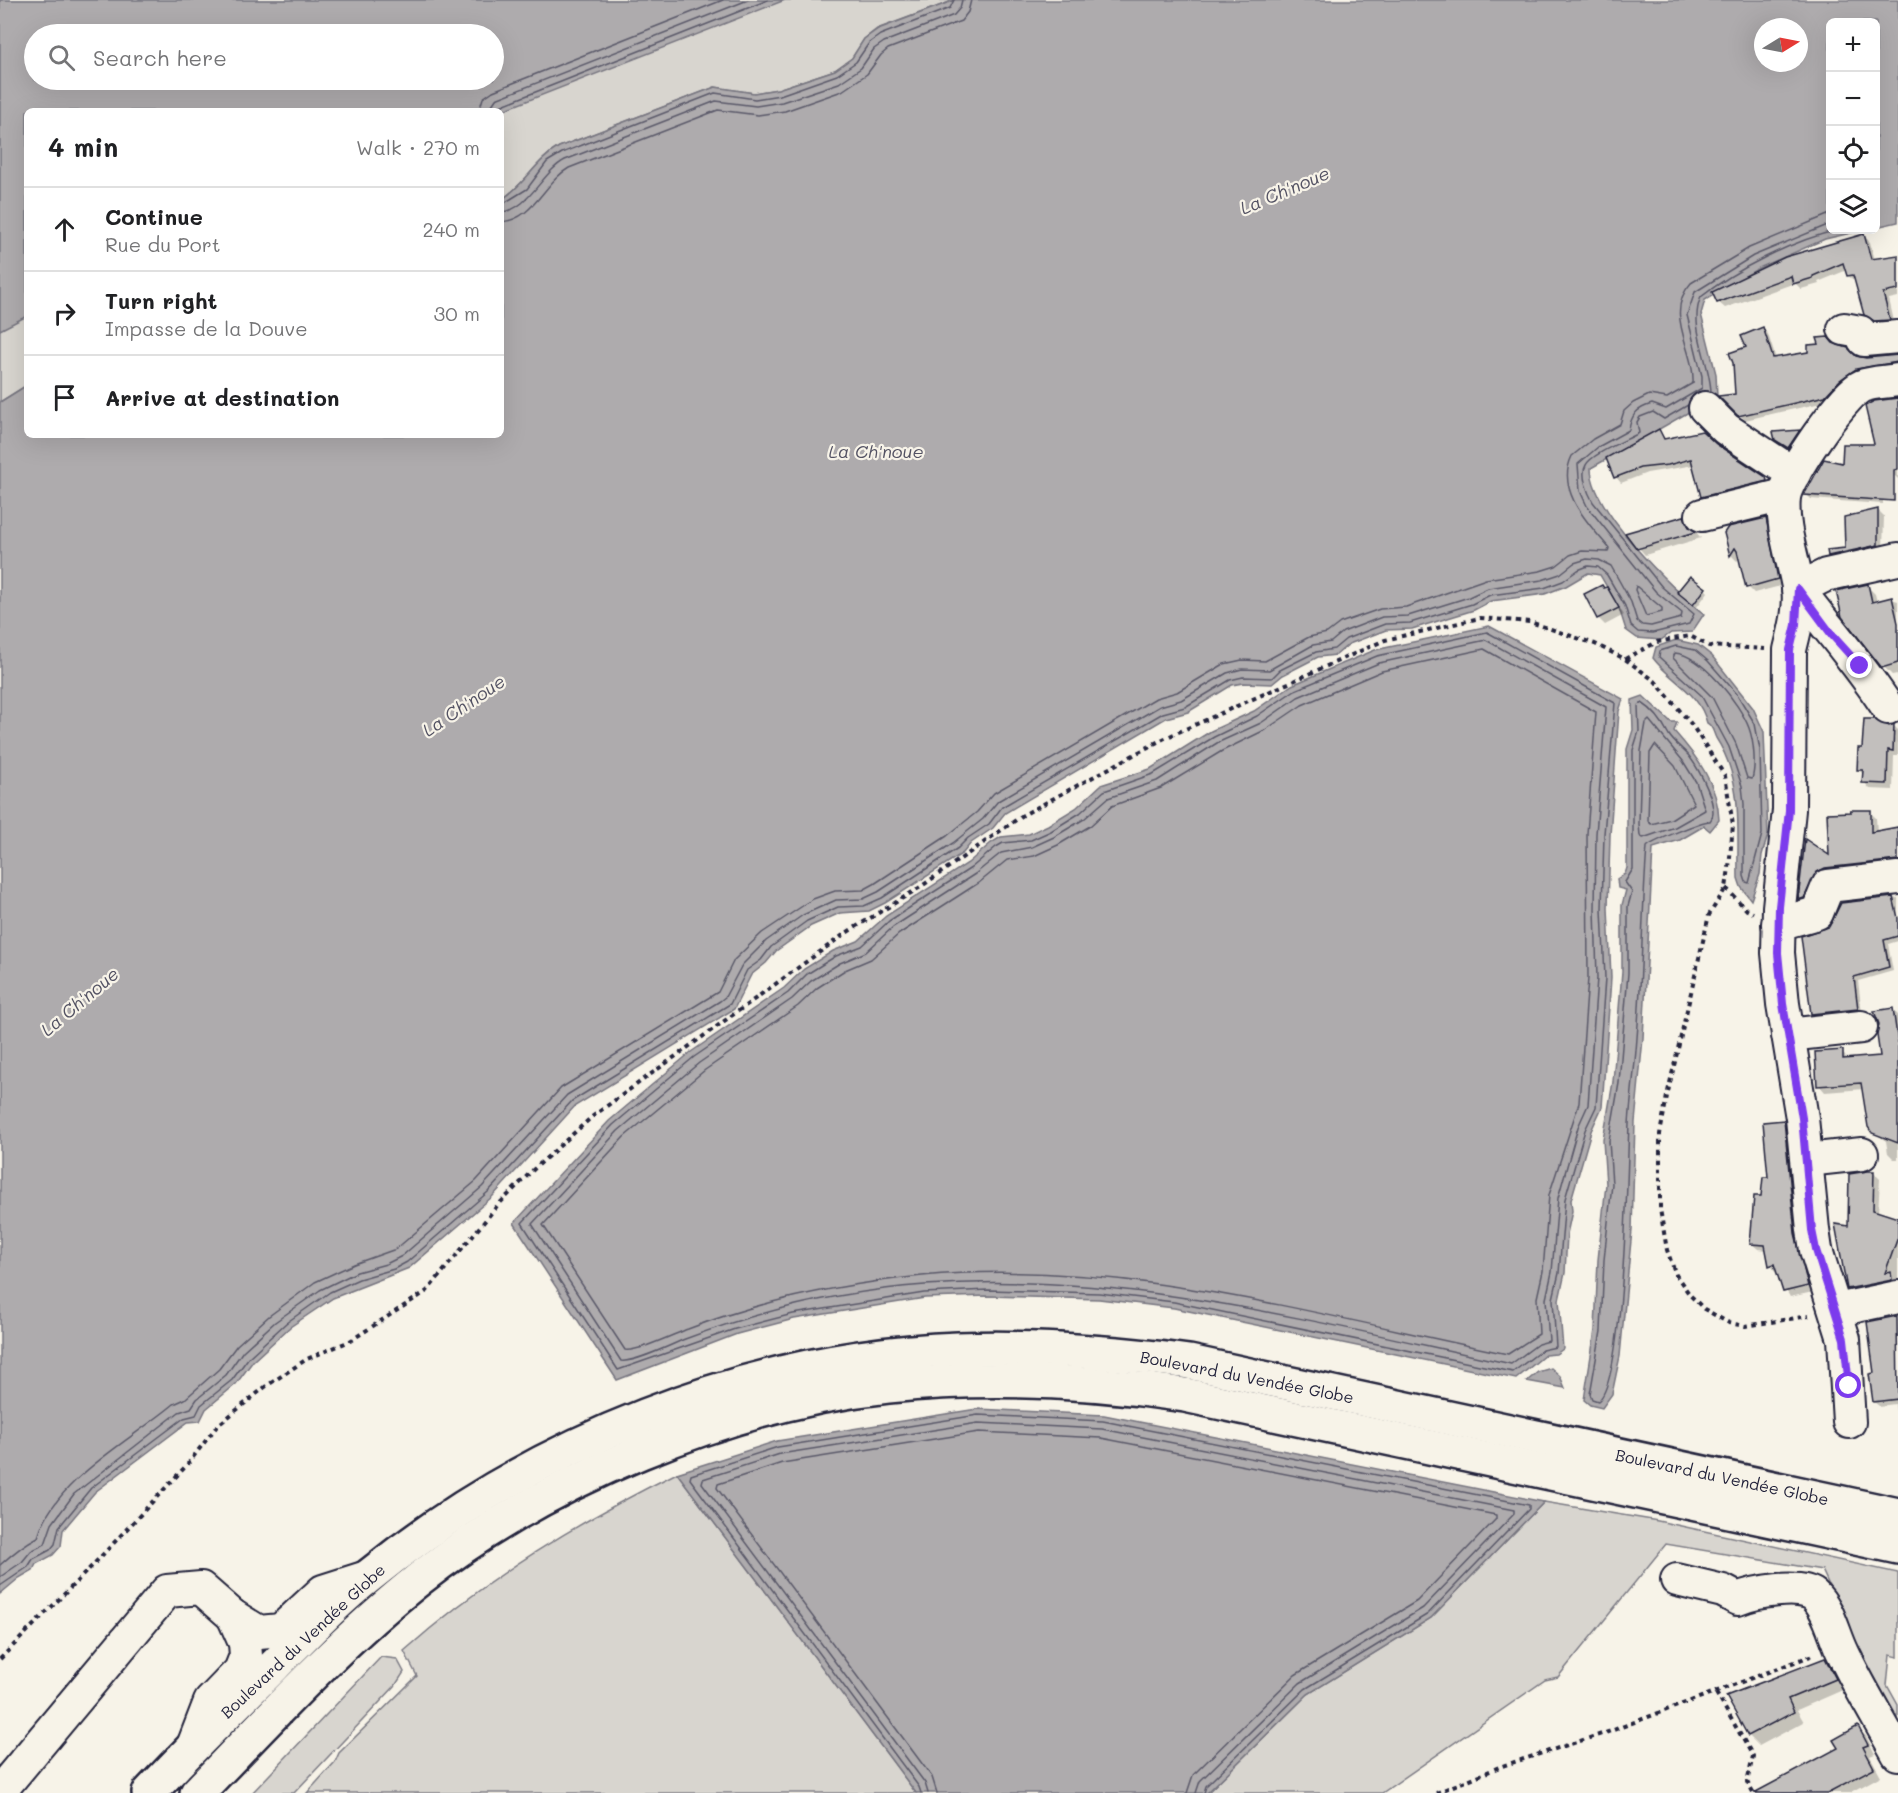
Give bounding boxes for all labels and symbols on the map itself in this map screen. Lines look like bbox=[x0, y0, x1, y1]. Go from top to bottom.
north arrow bbox=[1754, 18, 1808, 72]
water label: La Ch'noue bbox=[1236, 160, 1333, 220]
water label: La Ch'noue bbox=[828, 439, 924, 463]
route end bbox=[1846, 652, 1872, 678]
water label: La Ch'noue bbox=[417, 669, 510, 742]
water label: La Ch'noue bbox=[35, 961, 123, 1041]
street label: Boulevard du Vendée Globe bbox=[1138, 1345, 1356, 1408]
route start bbox=[1835, 1372, 1861, 1398]
street label: Boulevard du Vendée Globe bbox=[1614, 1444, 1831, 1509]
street label: Boulevard du Vendée Globe bbox=[216, 1559, 389, 1722]

